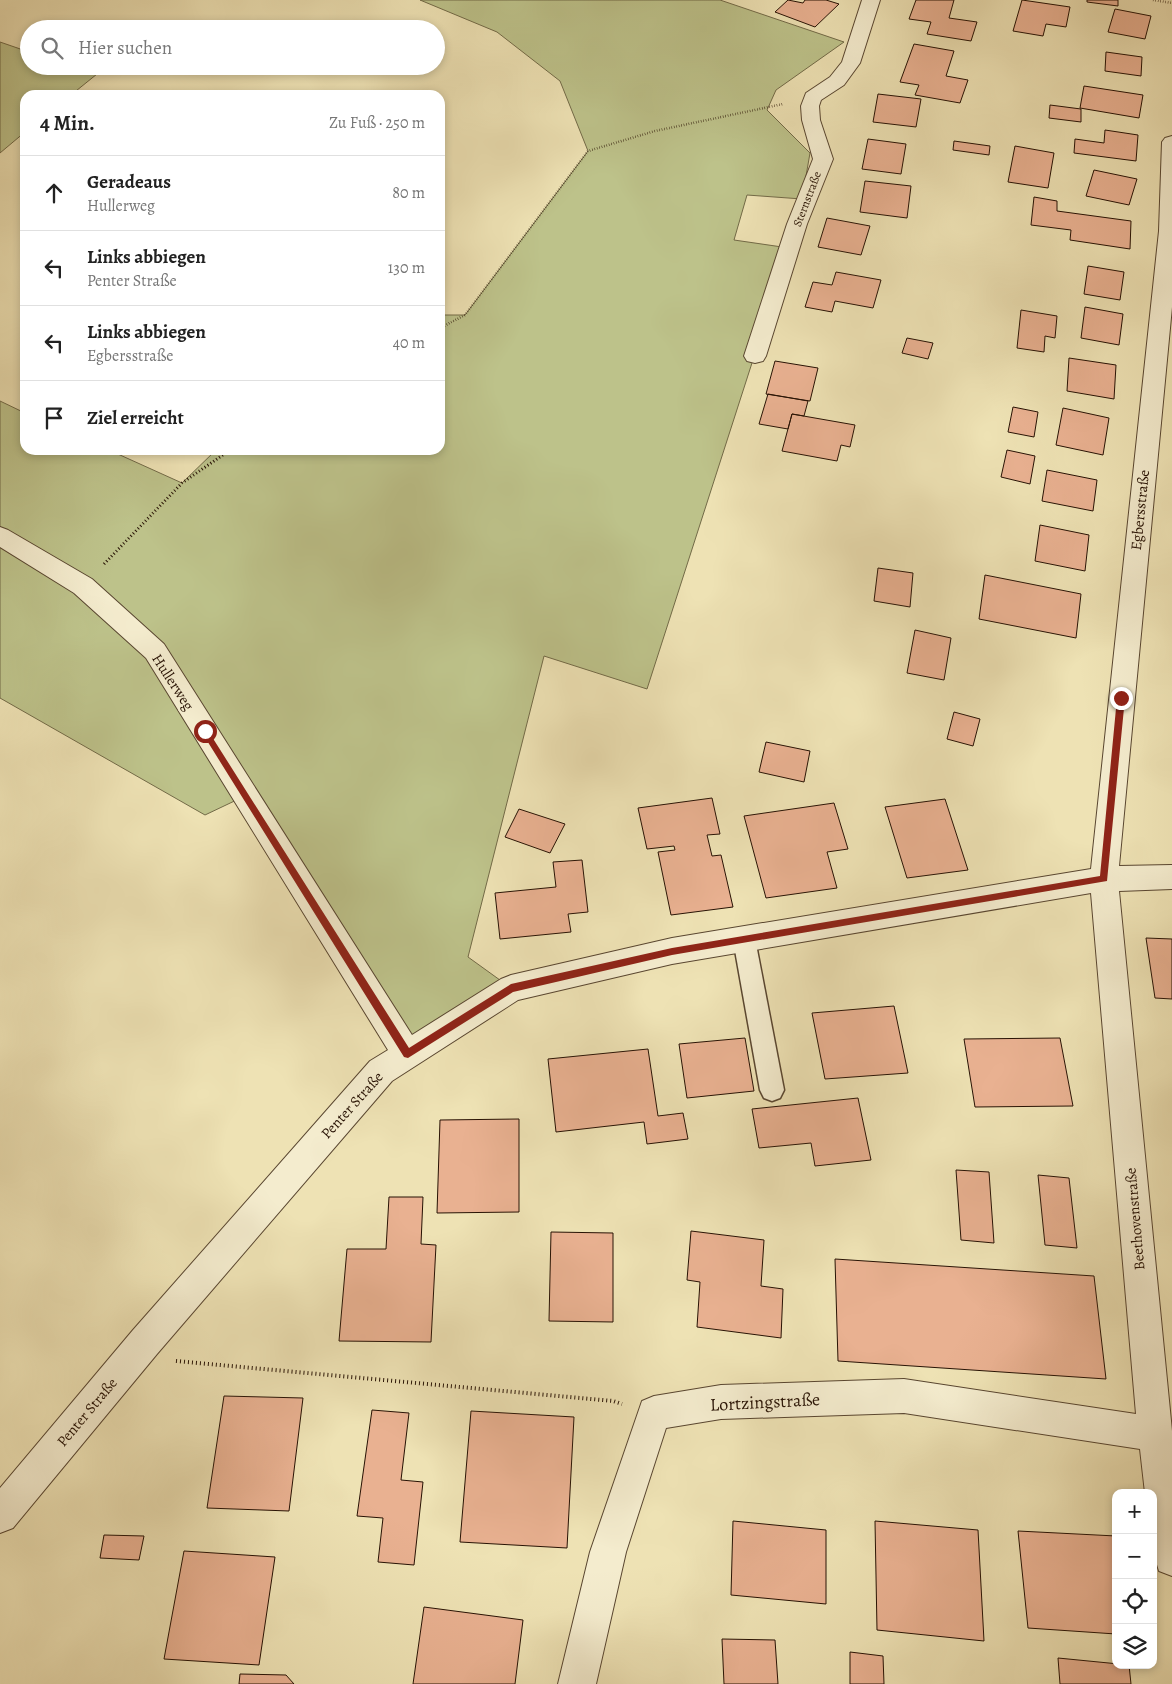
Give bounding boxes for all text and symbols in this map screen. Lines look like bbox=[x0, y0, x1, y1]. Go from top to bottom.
search box bbox=[20, 20, 445, 75]
icon: search bbox=[38, 34, 66, 62]
text: Hier suchen bbox=[78, 35, 172, 61]
text: 4 Min. bbox=[40, 109, 95, 137]
text: Zu Fuß · 250 m bbox=[329, 112, 425, 134]
text: Geradeaus bbox=[87, 169, 171, 195]
street label: Sternstraße bbox=[789, 169, 825, 229]
icon: ahead bbox=[40, 179, 68, 207]
text: 80 m bbox=[392, 182, 425, 204]
text: Hullerweg bbox=[87, 195, 155, 217]
text: Links abbiegen bbox=[87, 244, 206, 270]
icon: left bbox=[40, 254, 68, 282]
text: 130 m bbox=[388, 257, 425, 279]
text: Penter Straße bbox=[87, 270, 177, 292]
text: Links abbiegen bbox=[87, 319, 206, 345]
icon: left bbox=[40, 329, 68, 357]
text: 40 m bbox=[393, 332, 425, 354]
text: Egbersstraße bbox=[87, 345, 173, 367]
icon: arrive bbox=[40, 404, 68, 432]
text: Ziel erreicht bbox=[87, 405, 184, 431]
street label: Egbersstraße bbox=[1126, 468, 1154, 551]
street label: Hullerweg bbox=[147, 650, 199, 715]
route end bbox=[1110, 687, 1133, 710]
route start bbox=[194, 720, 217, 743]
street label: Penter Straße bbox=[316, 1067, 388, 1143]
street label: Beethovenstraße bbox=[1121, 1167, 1149, 1271]
street label: Penter Straße bbox=[52, 1373, 122, 1451]
street label: Lortzingstraße bbox=[709, 1387, 821, 1417]
map controls bbox=[1112, 1489, 1157, 1669]
button: + bbox=[1112, 1489, 1157, 1534]
button: − bbox=[1112, 1534, 1157, 1579]
button: locate bbox=[1112, 1579, 1157, 1624]
button: layers bbox=[1112, 1624, 1157, 1669]

